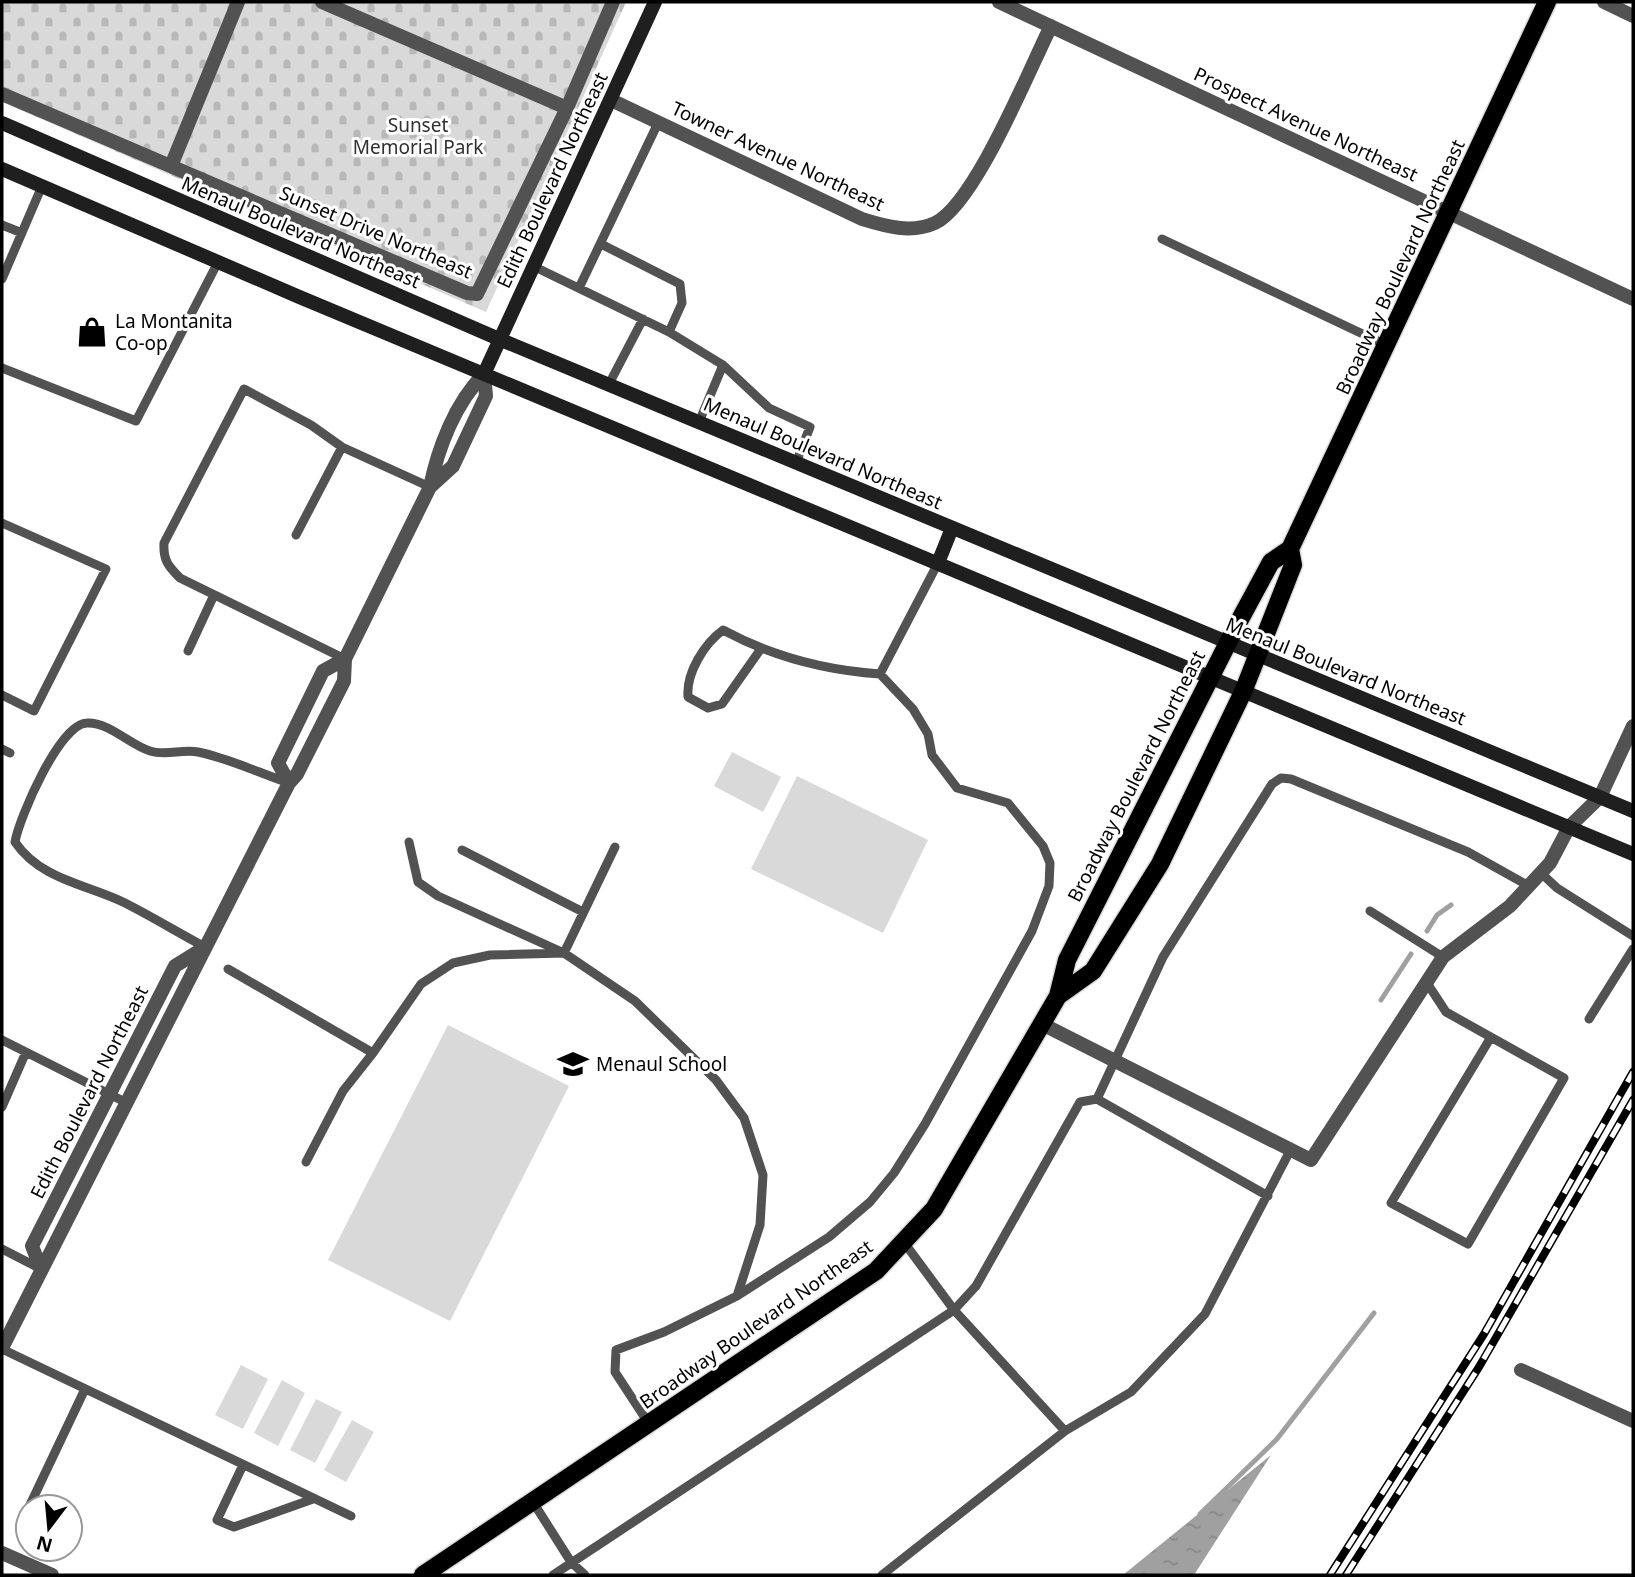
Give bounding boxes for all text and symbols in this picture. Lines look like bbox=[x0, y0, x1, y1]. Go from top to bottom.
street label: Prospect Avenue Northeast bbox=[1190, 61, 1422, 187]
street label: Edith Boulevard Northeast bbox=[490, 68, 614, 292]
street label: Towner Avenue Northeast bbox=[667, 95, 889, 217]
park label: Sunset Memorial Park bbox=[353, 112, 483, 160]
street label: Broadway Boulevard Northeast bbox=[1329, 135, 1471, 399]
street label: Menaul Boulevard Northeast bbox=[178, 170, 424, 294]
street label: Sunset Drive Northeast bbox=[276, 180, 477, 284]
place label: La Montanita Co-op bbox=[115, 308, 233, 356]
shop icon: La Montanita Co-op bbox=[75, 315, 109, 349]
street label: Menaul Boulevard Northeast bbox=[700, 391, 946, 515]
street label: Menaul Boulevard Northeast bbox=[1222, 611, 1470, 731]
street label: Broadway Boulevard Northeast bbox=[1061, 646, 1211, 906]
street label: Edith Boulevard Northeast bbox=[24, 981, 154, 1203]
school or university icon: Menaul School bbox=[556, 1047, 590, 1081]
place label: Menaul School bbox=[596, 1051, 727, 1077]
street label: Broadway Boulevard Northeast bbox=[634, 1233, 878, 1415]
north arrow bbox=[14, 1493, 84, 1563]
text: N bbox=[33, 1530, 55, 1559]

